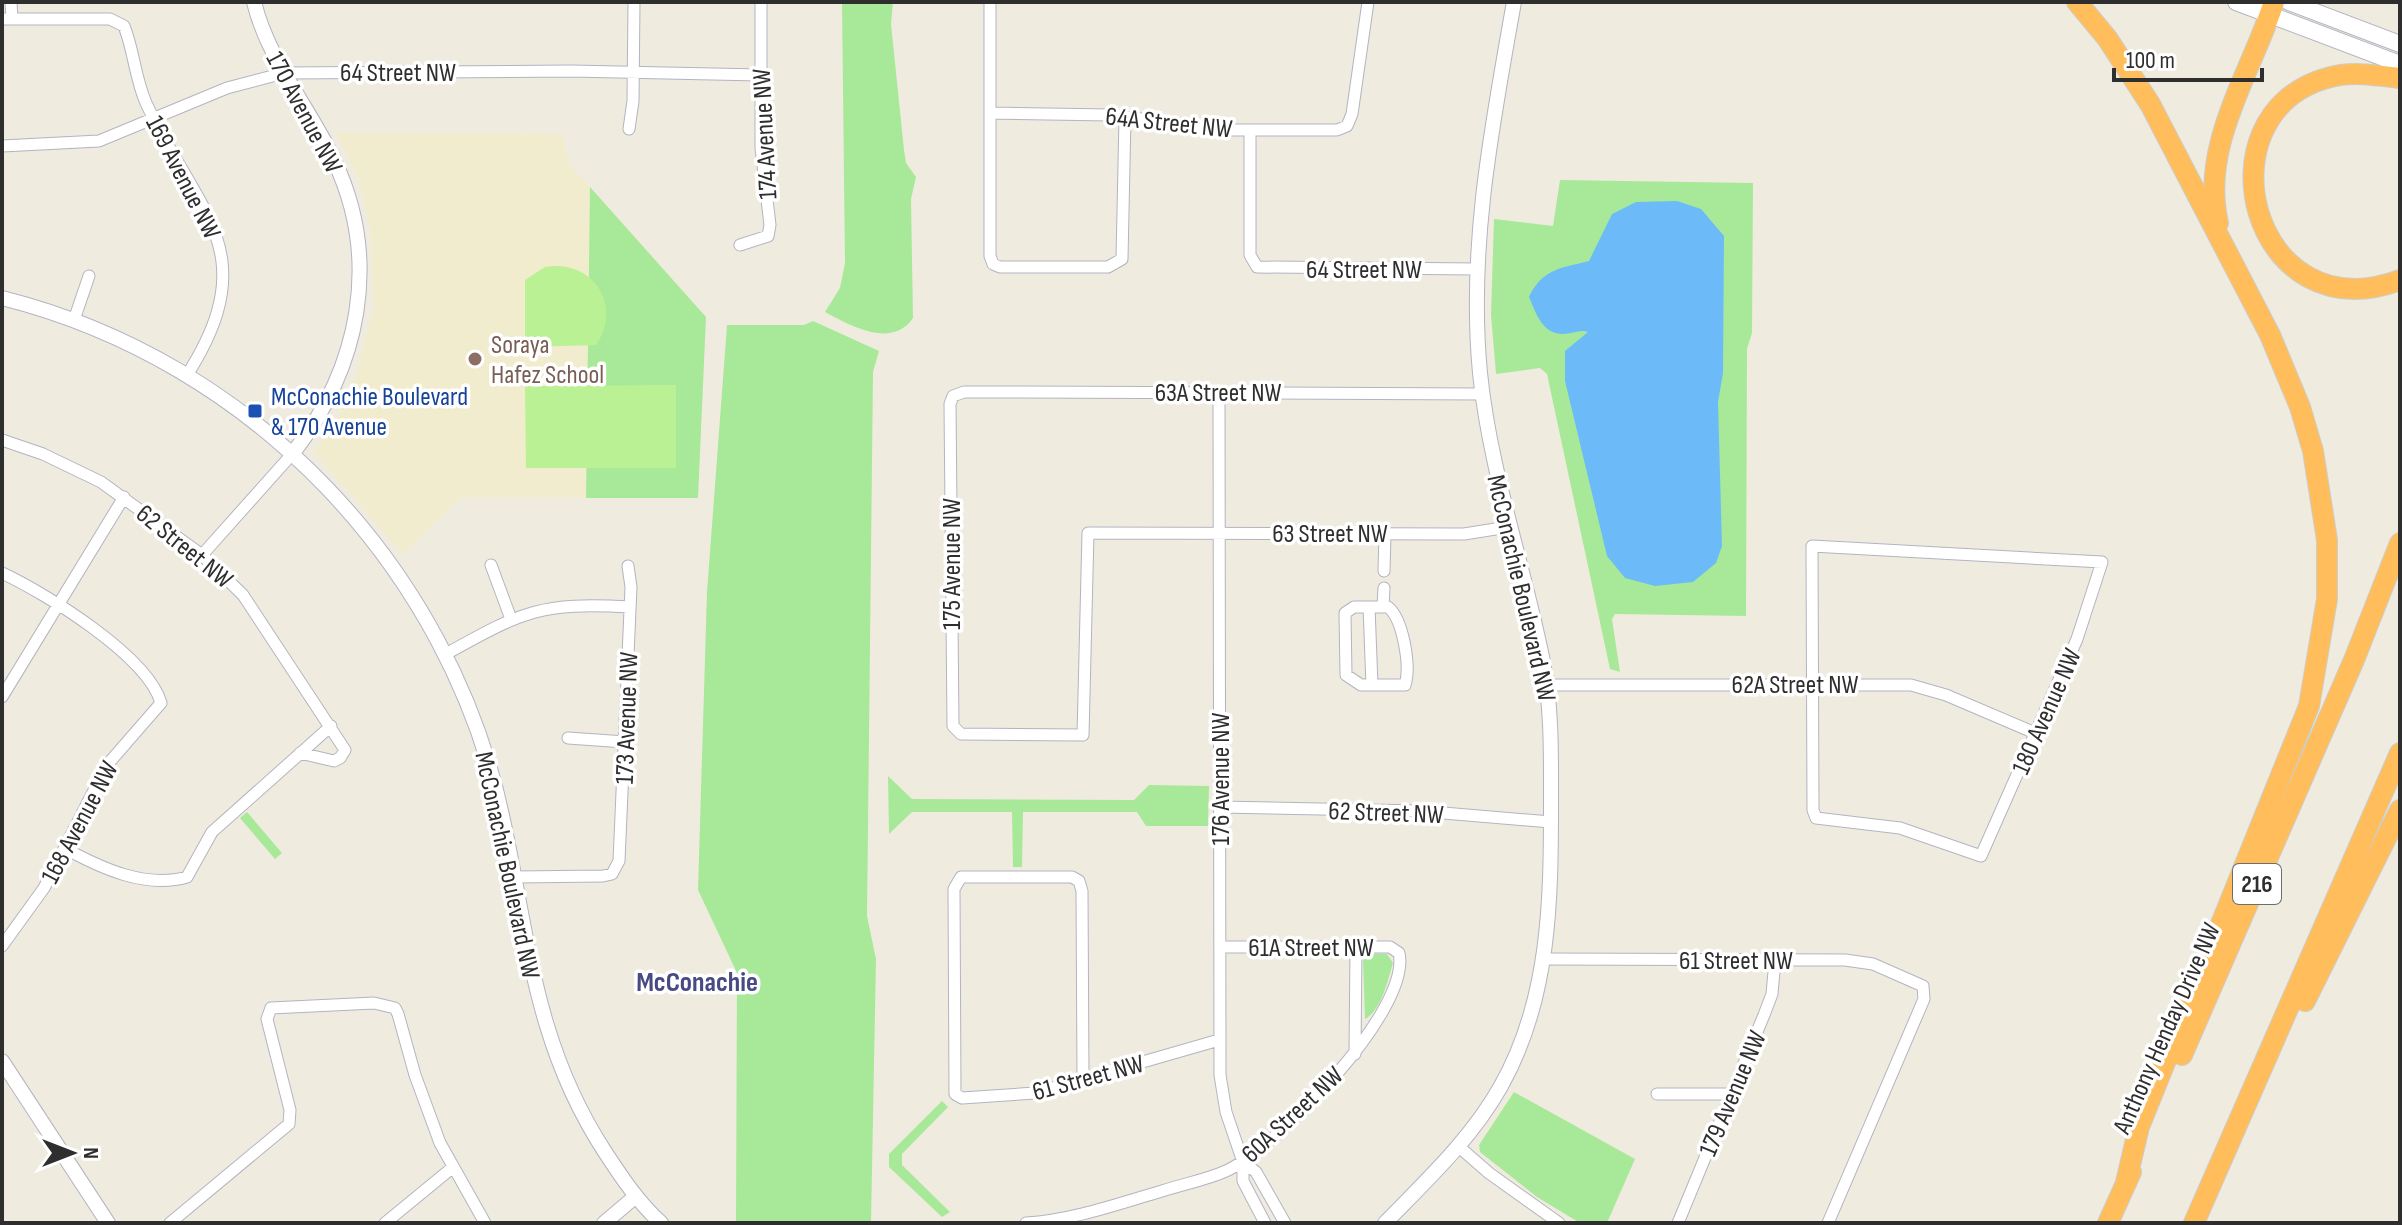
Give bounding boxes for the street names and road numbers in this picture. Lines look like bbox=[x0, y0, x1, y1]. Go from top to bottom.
street label: 170 Avenue NW bbox=[259, 47, 349, 179]
street label: 64 Street NW bbox=[340, 58, 456, 89]
street label: 174 Avenue NW bbox=[747, 68, 784, 200]
street label: 64A Street NW bbox=[1104, 101, 1234, 146]
street label: 169 Avenue NW bbox=[138, 111, 227, 244]
street label: 64 Street NW bbox=[1306, 255, 1422, 286]
street label: 63A Street NW bbox=[1155, 378, 1281, 409]
street label: McConachie Boulevard NW bbox=[1479, 472, 1562, 705]
street label: 175 Avenue NW bbox=[937, 498, 968, 630]
street label: 62 Street NW bbox=[129, 499, 239, 596]
street label: 63 Street NW bbox=[1272, 519, 1388, 550]
street label: 180 Avenue NW bbox=[2006, 644, 2089, 779]
street label: 173 Avenue NW bbox=[610, 651, 645, 785]
street label: 62A Street NW bbox=[1732, 670, 1858, 701]
street label: 176 Avenue NW bbox=[1206, 713, 1237, 845]
street label: McConachie Boulevard NW bbox=[467, 749, 546, 982]
street label: 168 Avenue NW bbox=[35, 756, 125, 889]
street label: 62 Street NW bbox=[1328, 796, 1444, 831]
road number: 216 bbox=[2233, 864, 2281, 904]
street label: Anthony Henday Drive NW bbox=[2107, 918, 2228, 1140]
street label: 61A Street NW bbox=[1248, 933, 1374, 964]
street label: 61 Street NW bbox=[1679, 946, 1793, 977]
street label: 179 Avenue NW bbox=[1693, 1026, 1774, 1161]
street label: 61 Street NW bbox=[1029, 1049, 1147, 1108]
street label: 60A Street NW bbox=[1236, 1060, 1350, 1170]

